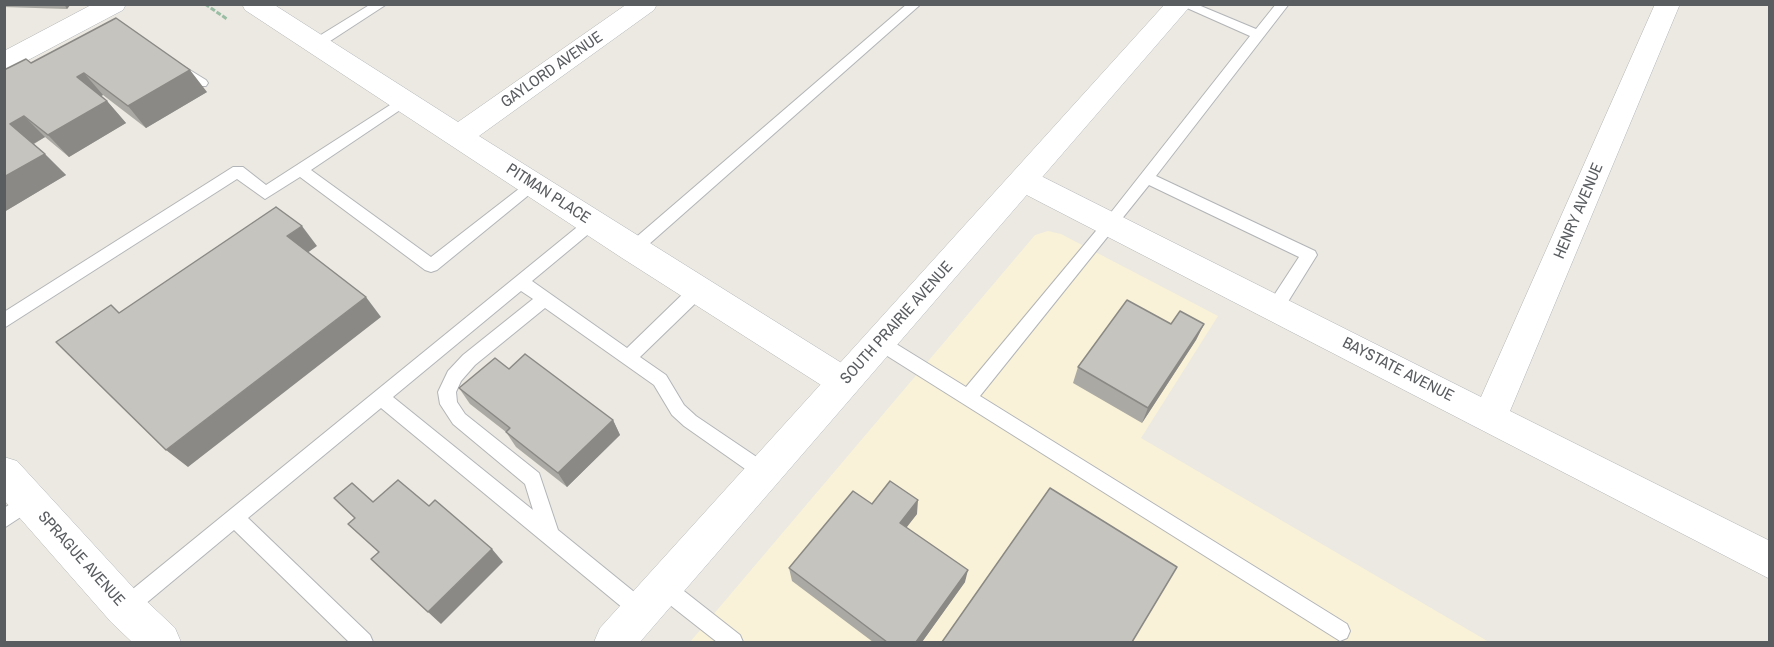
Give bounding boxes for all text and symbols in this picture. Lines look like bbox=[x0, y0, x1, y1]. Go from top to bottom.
street label: GAYLORD AVENUE bbox=[497, 28, 607, 112]
street label: PITMAN PLACE bbox=[502, 160, 594, 228]
street label: HENRY AVENUE bbox=[1550, 160, 1608, 262]
street label: SOUTH PRAIRIE AVENUE bbox=[837, 258, 957, 388]
street label: BAYSTATE AVENUE bbox=[1339, 334, 1457, 406]
street label: SPRAGUE AVENUE bbox=[33, 508, 129, 610]

